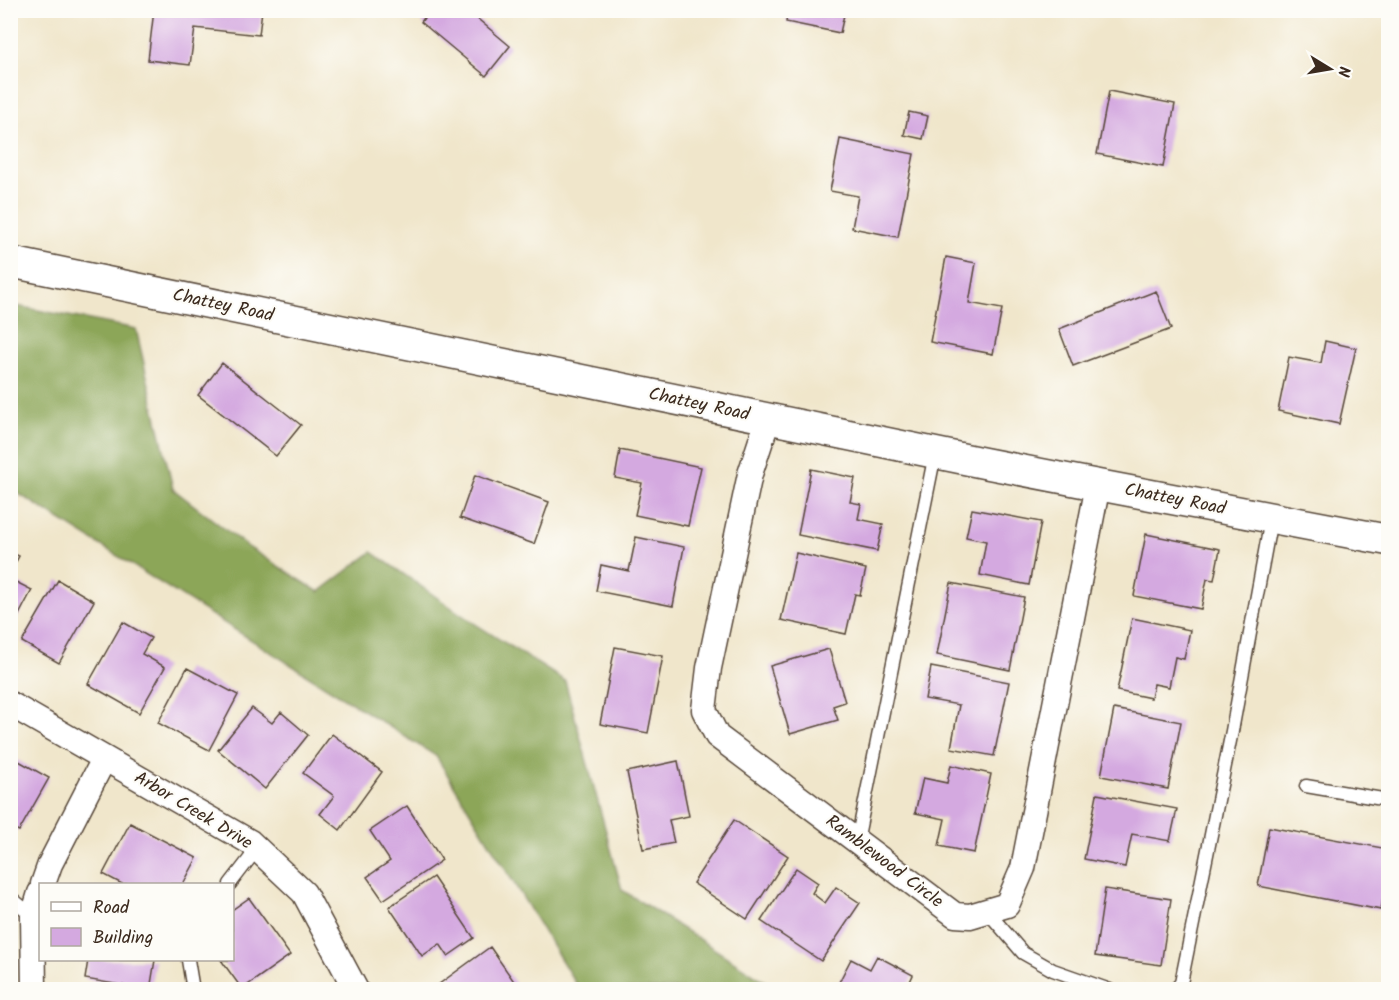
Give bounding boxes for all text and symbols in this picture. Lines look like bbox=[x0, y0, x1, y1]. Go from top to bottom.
north arrow bbox=[1300, 39, 1360, 99]
text: N bbox=[1330, 64, 1356, 79]
street label: Chattey Road bbox=[170, 281, 277, 331]
street label: Chattey Road bbox=[646, 380, 753, 430]
street label: Chattey Road bbox=[1122, 476, 1229, 524]
street label: Arbor Creek Drive bbox=[128, 764, 258, 858]
street label: Ramblewood Circle bbox=[819, 808, 949, 916]
legend bbox=[39, 883, 234, 961]
text: Road bbox=[93, 894, 130, 923]
text: Building bbox=[93, 924, 153, 953]

